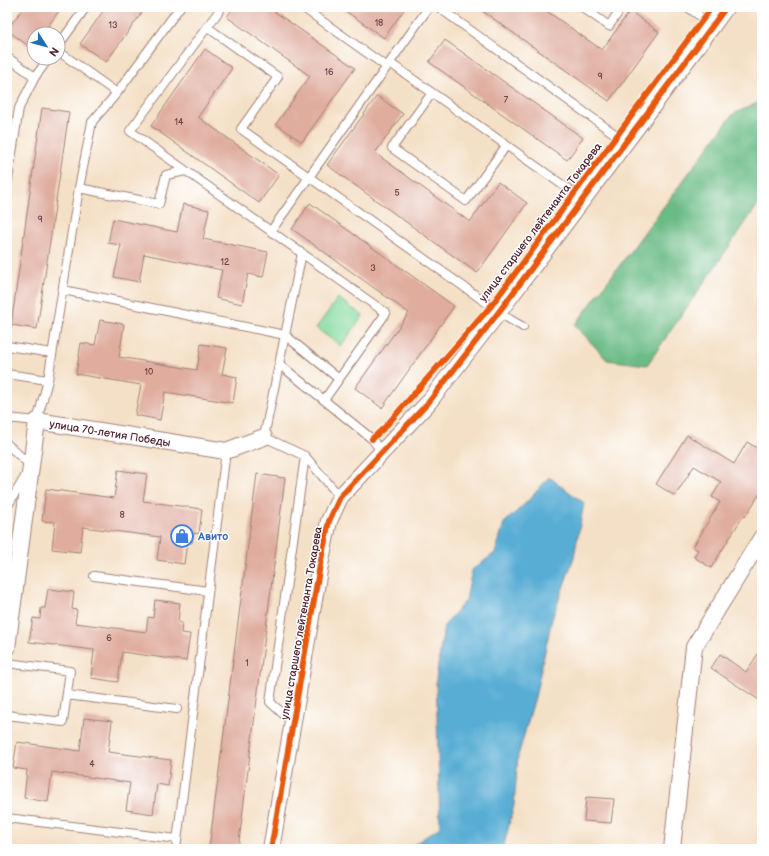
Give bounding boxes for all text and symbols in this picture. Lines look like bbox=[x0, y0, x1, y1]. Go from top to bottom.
house number: 18 bbox=[375, 18, 383, 29]
house number: 13 bbox=[108, 20, 118, 31]
north arrow bbox=[26, 26, 66, 66]
text: N bbox=[46, 44, 61, 59]
house number: 16 bbox=[325, 67, 334, 78]
house number: 9 bbox=[597, 71, 603, 82]
house number: 7 bbox=[504, 95, 509, 106]
house number: 14 bbox=[175, 117, 184, 128]
street label: улица старшего лейтенанта Токарева bbox=[476, 140, 605, 304]
house number: 5 bbox=[394, 188, 400, 199]
house number: 9 bbox=[37, 214, 43, 225]
house number: 12 bbox=[221, 257, 230, 268]
house number: 3 bbox=[370, 263, 376, 274]
house number: 10 bbox=[145, 367, 153, 378]
street label: улица 70-летия Победы bbox=[48, 417, 171, 450]
house number: 8 bbox=[119, 510, 125, 521]
shop icon: Авито bbox=[169, 523, 195, 549]
street label: улица старшего лейтенанта Токарева bbox=[278, 525, 325, 721]
place label: Авито bbox=[197, 530, 228, 543]
house number: 6 bbox=[106, 633, 112, 644]
house number: 1 bbox=[245, 658, 249, 669]
house number: 4 bbox=[89, 759, 95, 770]

